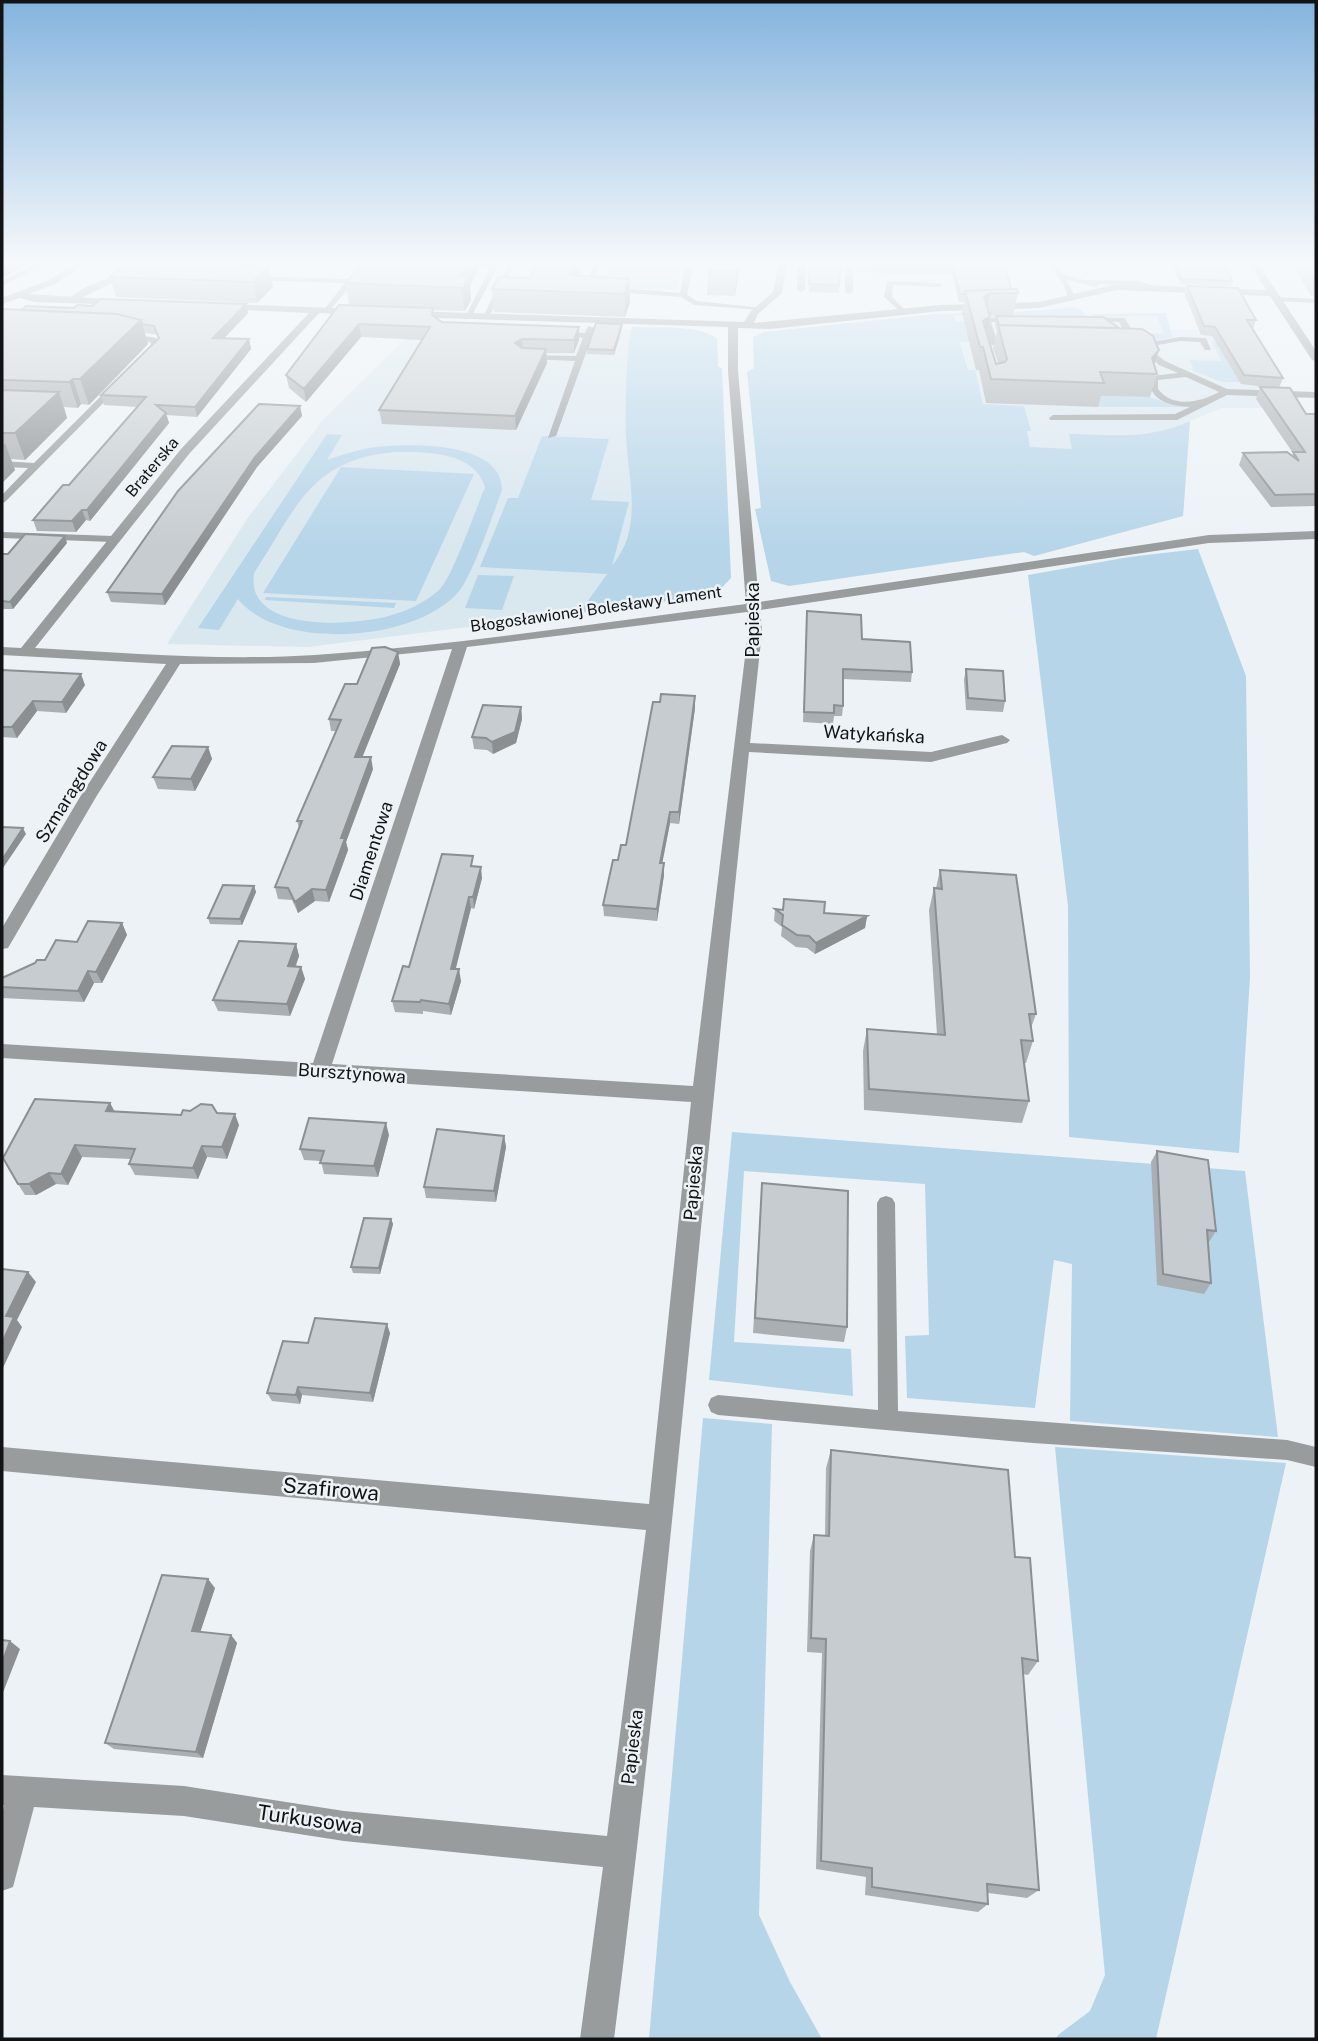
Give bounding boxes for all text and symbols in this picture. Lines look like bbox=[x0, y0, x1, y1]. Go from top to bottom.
street label: Braterska bbox=[122, 433, 182, 501]
street label: Błogosławionej Bolesławy Lament bbox=[469, 582, 723, 636]
street label: Papieska bbox=[742, 582, 763, 658]
street label: Watykańska bbox=[823, 721, 925, 747]
street label: Szmaragdowa bbox=[31, 735, 111, 847]
street label: Diamentowa bbox=[345, 799, 397, 903]
street label: Bursztynowa bbox=[297, 1059, 407, 1087]
street label: Papieska bbox=[679, 1144, 707, 1222]
street label: Szafirowa bbox=[282, 1472, 380, 1506]
street label: Papieska bbox=[617, 1708, 647, 1786]
street label: Turkusowa bbox=[256, 1799, 364, 1839]

